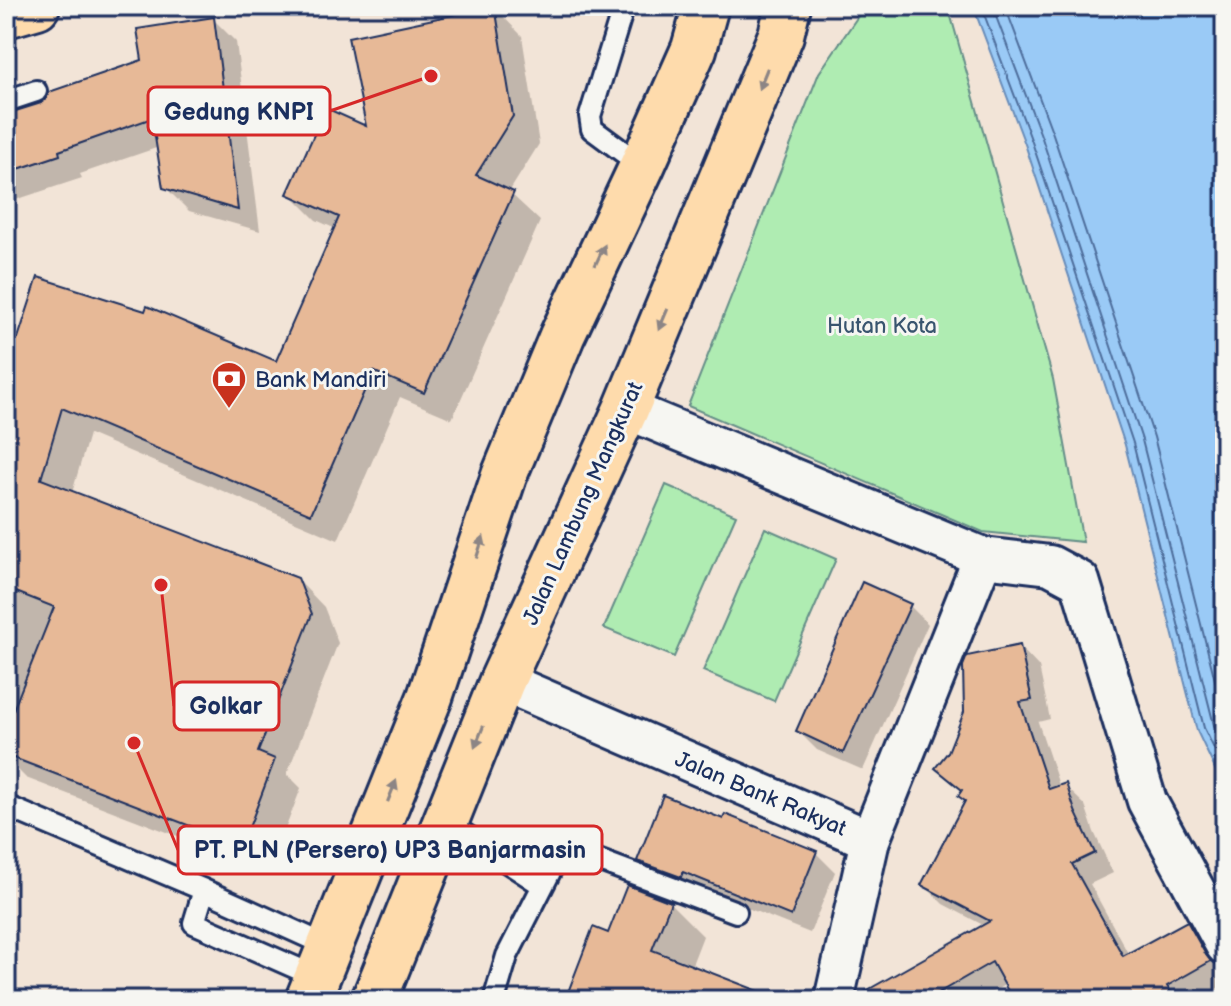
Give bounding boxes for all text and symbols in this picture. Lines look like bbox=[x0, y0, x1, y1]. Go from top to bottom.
one-way arrow bbox=[756, 68, 769, 91]
callout: Gedung KNPI bbox=[148, 87, 330, 135]
text: Gedung KNPI bbox=[164, 98, 314, 127]
one-way arrow bbox=[594, 243, 607, 267]
one-way arrow bbox=[656, 308, 669, 331]
park label: Hutan Kota bbox=[827, 313, 937, 340]
bank icon: Bank Mandiri bbox=[210, 360, 248, 410]
place label: Bank Mandiri bbox=[255, 367, 386, 394]
street label: Jalan Lambung Mangkurat bbox=[517, 378, 649, 629]
one-way arrow bbox=[475, 535, 487, 559]
callout: Golkar bbox=[174, 682, 279, 730]
text: Golkar bbox=[190, 692, 263, 721]
one-way arrow bbox=[473, 725, 486, 749]
street label: Jalan Bank Rakyat bbox=[671, 746, 850, 843]
one-way arrow bbox=[386, 779, 399, 803]
callout: PT. PLN (Persero) UP3 Banjarmasin bbox=[178, 826, 602, 874]
text: PT. PLN (Persero) UP3 Banjarmasin bbox=[194, 836, 586, 865]

